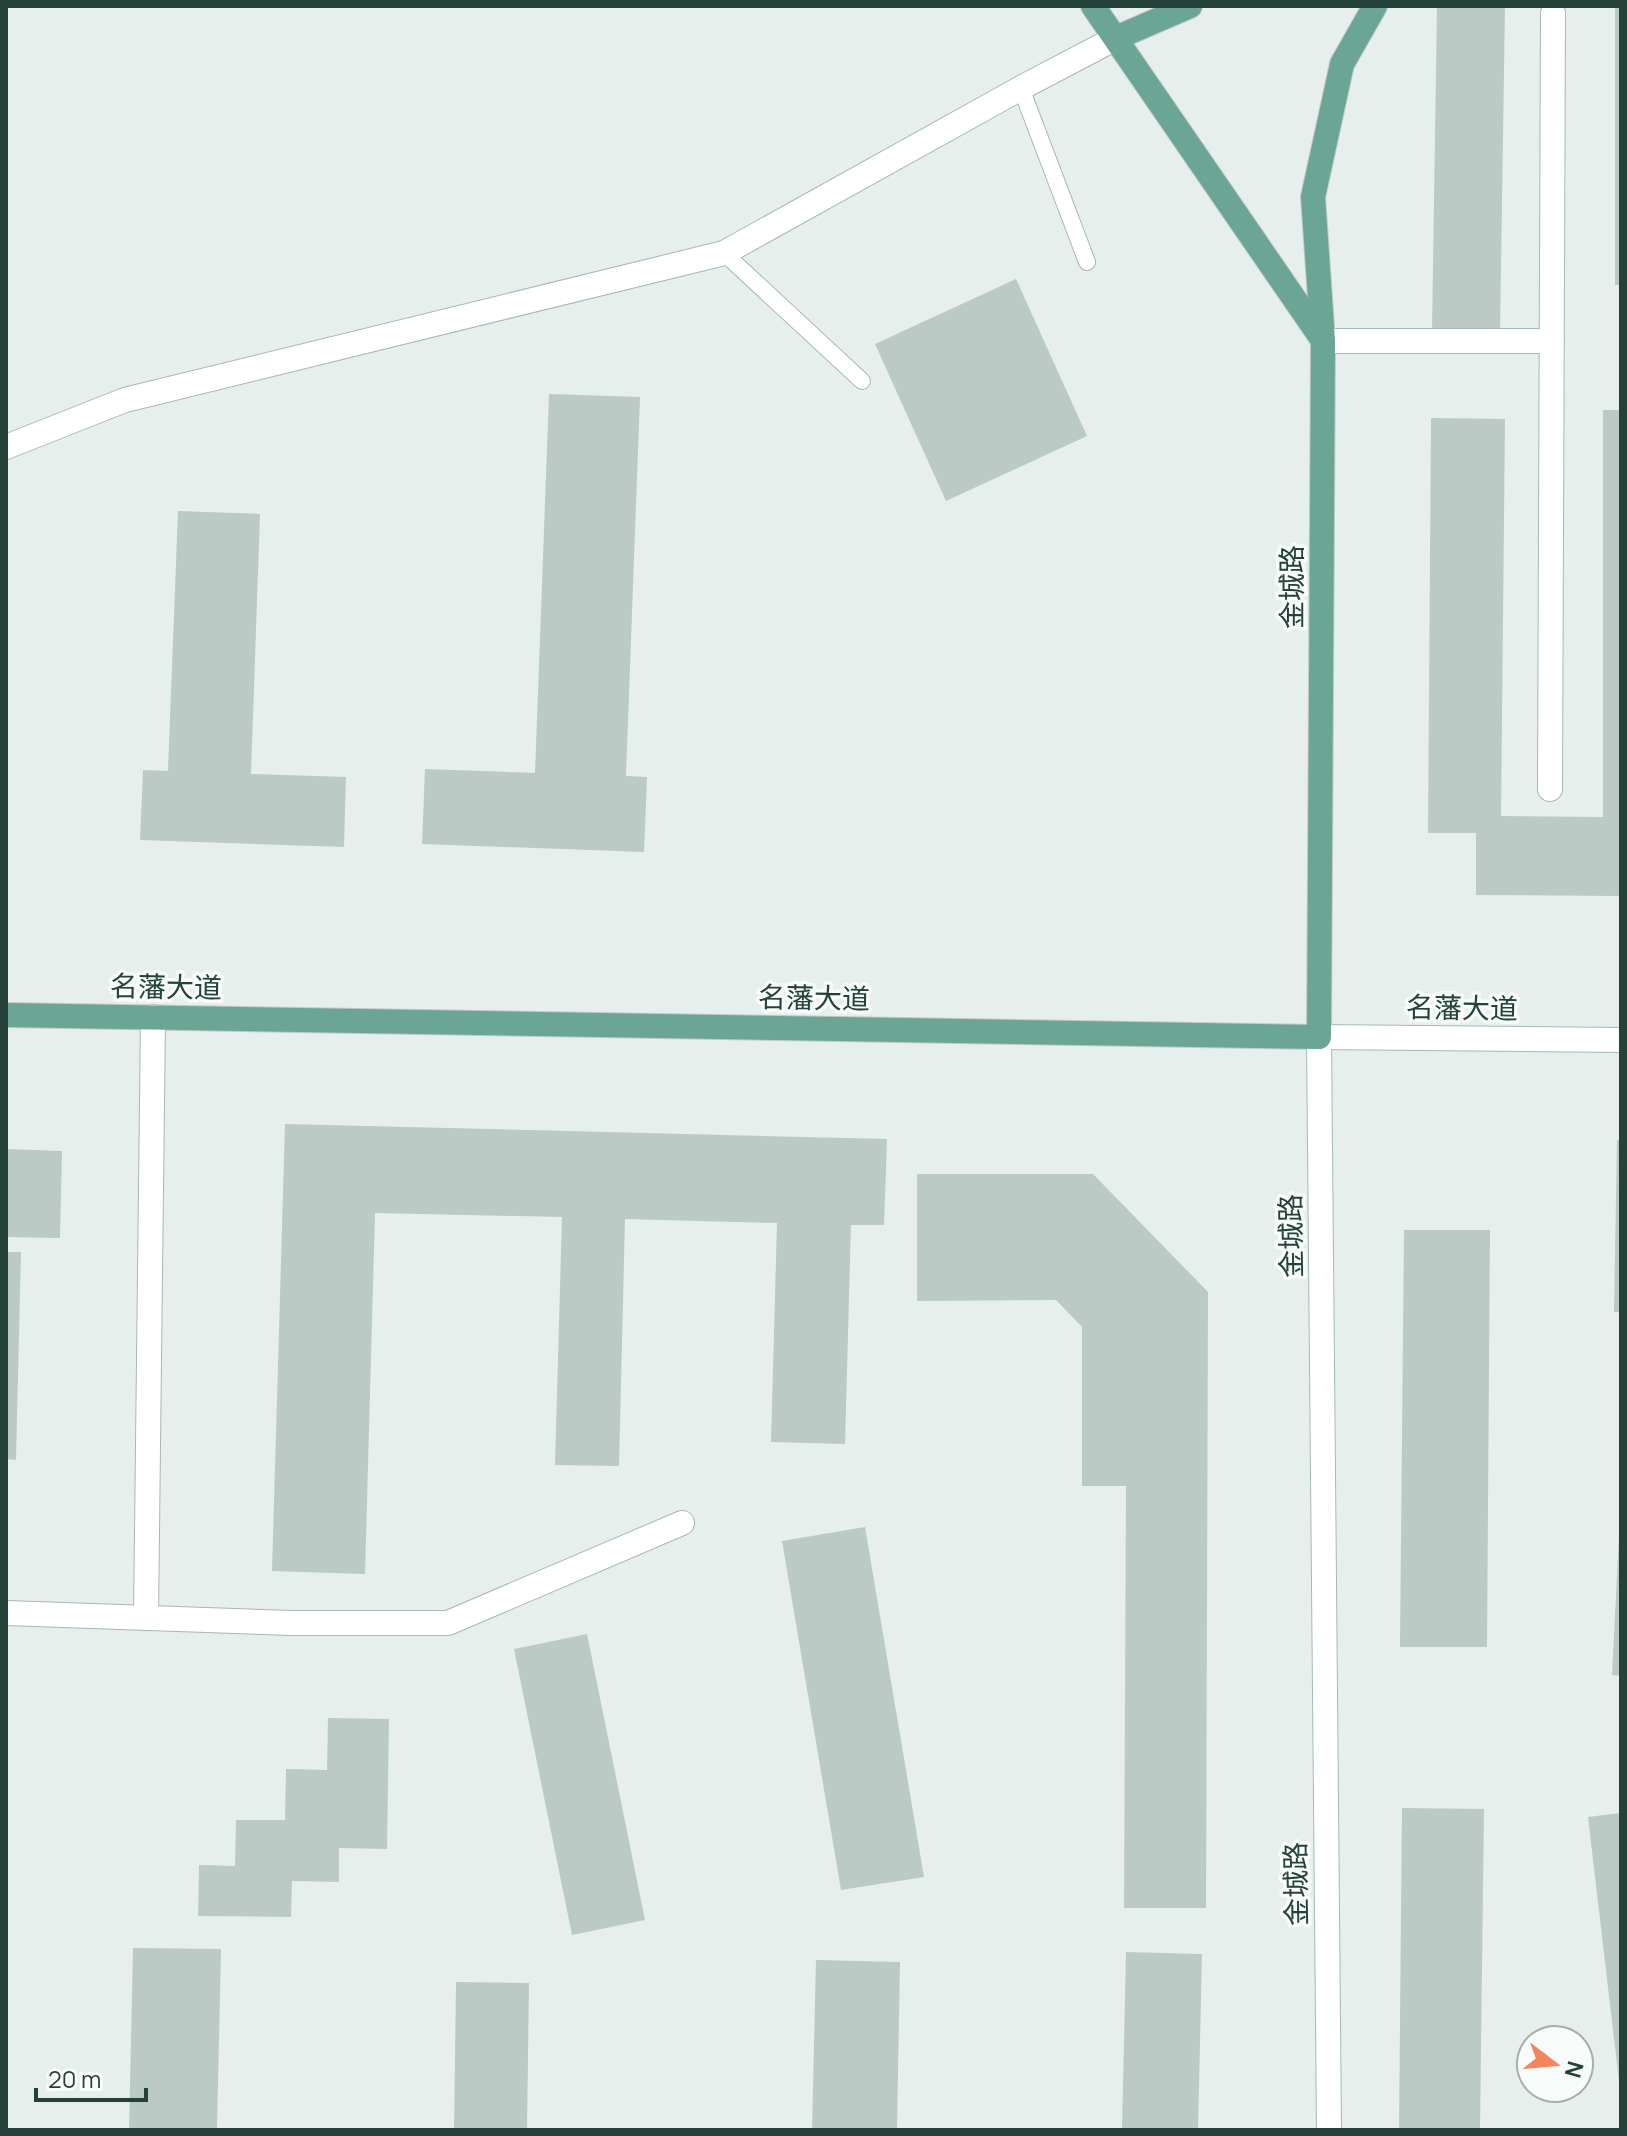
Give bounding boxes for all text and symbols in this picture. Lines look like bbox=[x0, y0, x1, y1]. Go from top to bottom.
street label: 金城路 bbox=[1272, 545, 1310, 629]
street label: 名藩大道 bbox=[110, 966, 222, 1006]
street label: 名藩大道 bbox=[758, 977, 870, 1017]
street label: 名藩大道 bbox=[1406, 987, 1518, 1027]
street label: 金城路 bbox=[1270, 1194, 1310, 1278]
street label: 金城路 bbox=[1275, 1842, 1315, 1926]
north arrow bbox=[1515, 2024, 1595, 2104]
scale bar bbox=[36, 2052, 146, 2102]
text: N bbox=[1558, 2058, 1591, 2081]
text: 20 m bbox=[48, 2062, 101, 2095]

